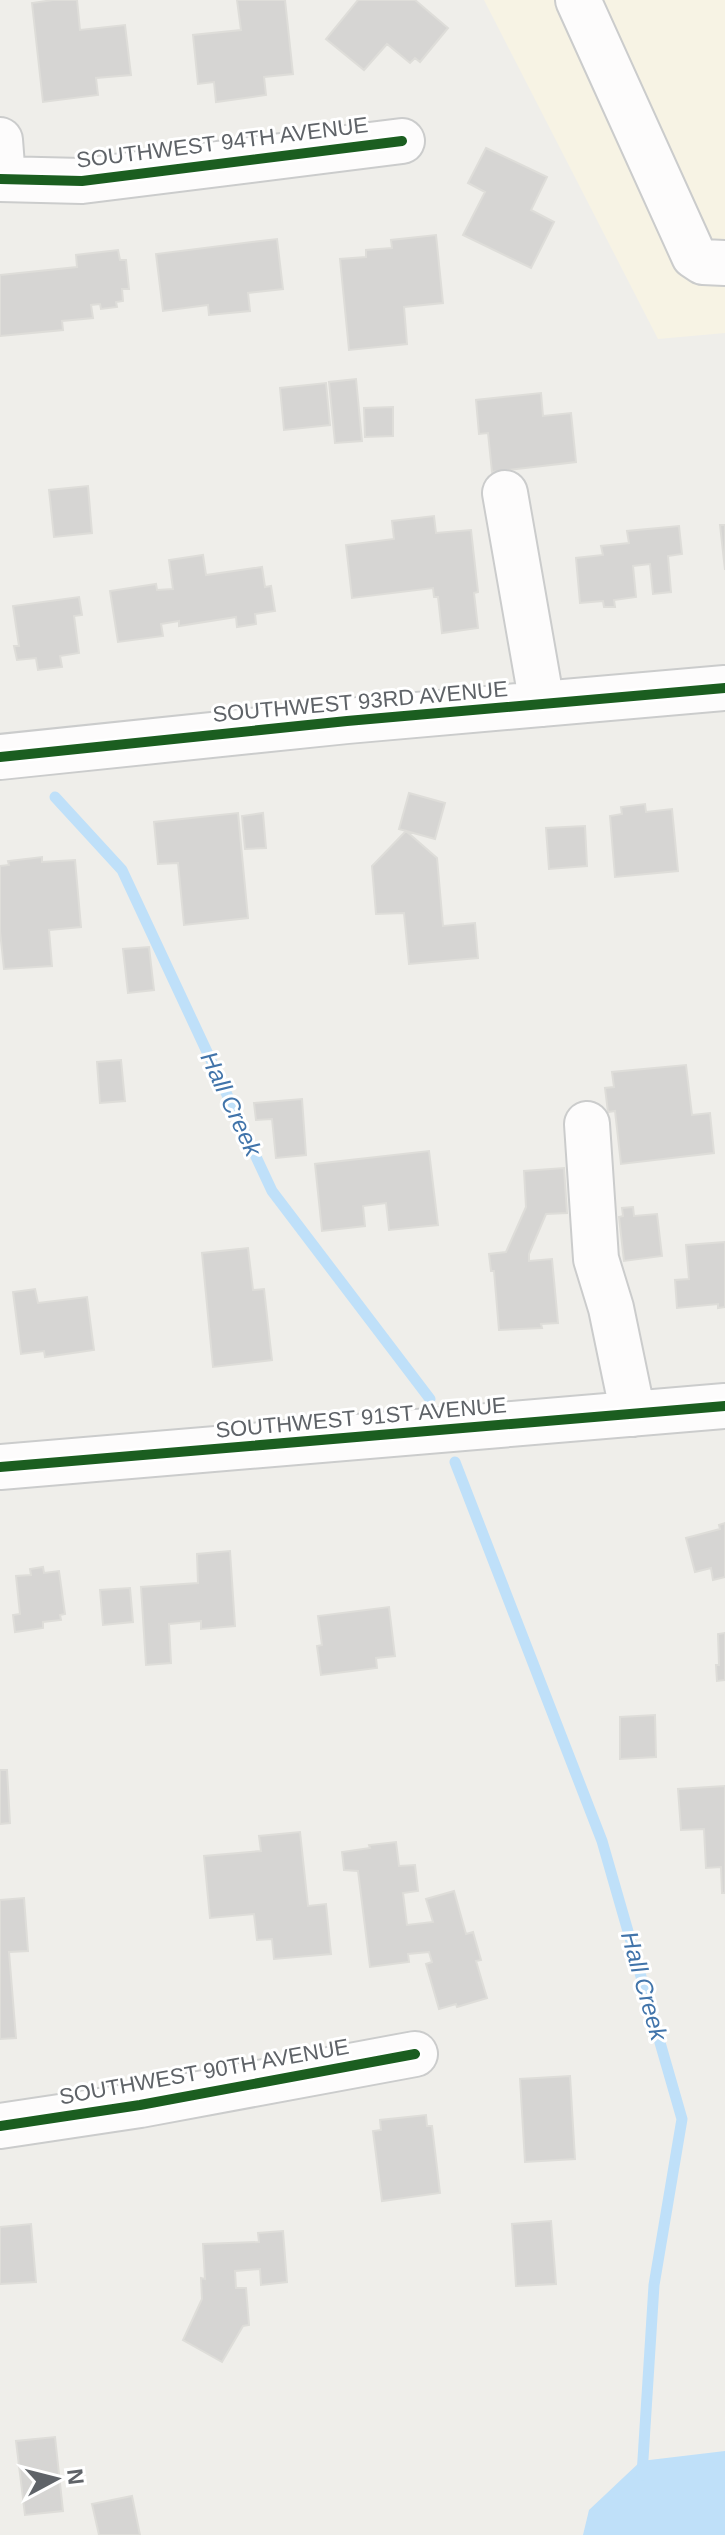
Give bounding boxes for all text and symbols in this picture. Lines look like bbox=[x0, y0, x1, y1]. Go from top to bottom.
street label: SOUTHWEST 94TH AVENUE bbox=[75, 112, 369, 173]
street label: SOUTHWEST 93RD AVENUE bbox=[211, 676, 509, 727]
water label: Hall Creek bbox=[196, 1047, 268, 1162]
street label: SOUTHWEST 91ST AVENUE bbox=[214, 1392, 508, 1443]
water label: Hall Creek bbox=[616, 1928, 673, 2045]
street label: SOUTHWEST 90TH AVENUE bbox=[57, 2034, 351, 2109]
north arrow bbox=[16, 2439, 96, 2519]
text: N bbox=[62, 2467, 89, 2486]

